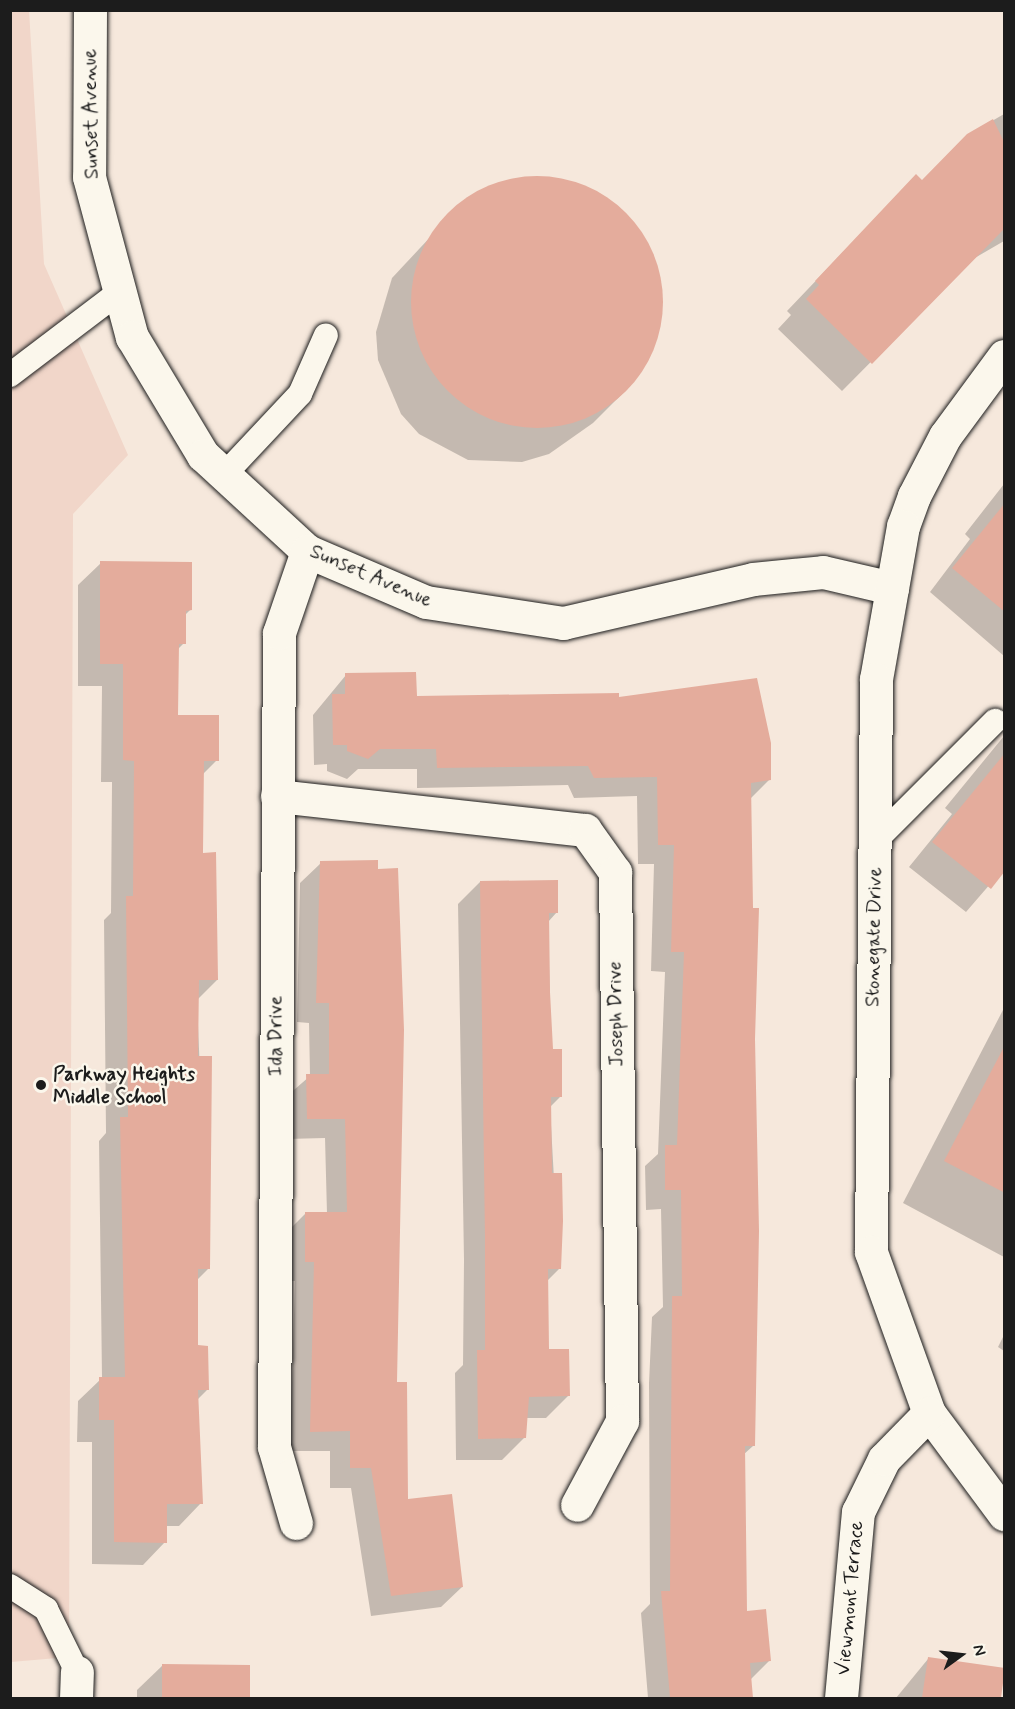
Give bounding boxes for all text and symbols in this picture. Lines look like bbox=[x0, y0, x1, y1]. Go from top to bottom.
street label: Sunset Avenue bbox=[78, 50, 104, 178]
street label: Sunset Avenue bbox=[307, 540, 435, 612]
street label: Stonegate Drive bbox=[861, 868, 887, 1006]
street label: Joseph Drive bbox=[603, 962, 629, 1066]
street label: Ida Drive bbox=[264, 997, 288, 1075]
place label: Parkway Heights Middle School bbox=[53, 1062, 195, 1109]
marker: Parkway Heights Middle School bbox=[34, 1078, 48, 1092]
street label: Viewmont Terrace bbox=[831, 1520, 869, 1676]
north arrow bbox=[931, 1625, 991, 1685]
text: N bbox=[967, 1642, 990, 1658]

